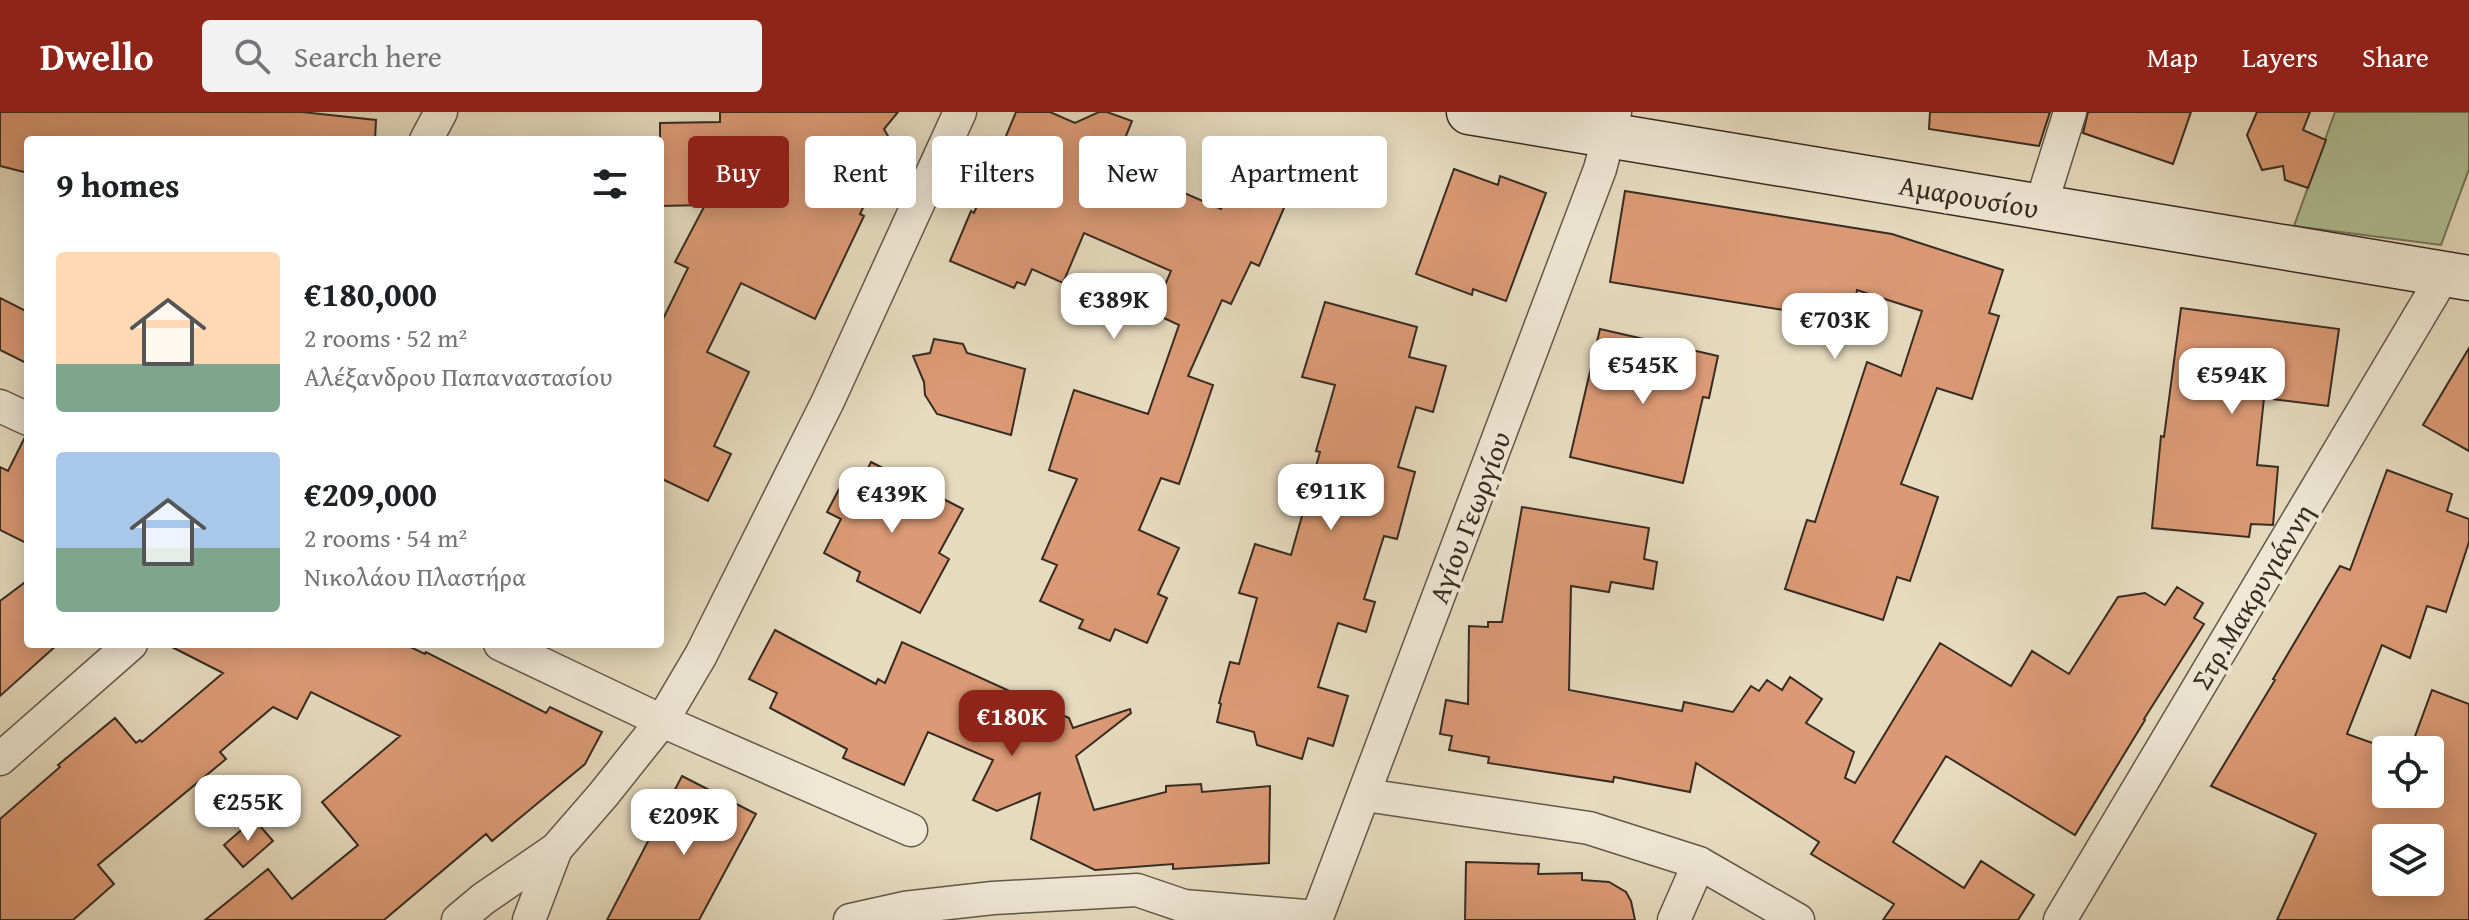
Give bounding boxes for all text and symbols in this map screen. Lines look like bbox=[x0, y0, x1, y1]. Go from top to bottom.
search box bbox=[202, 20, 762, 92]
text: Dwello bbox=[40, 28, 154, 84]
icon: search bbox=[230, 34, 274, 78]
text: Search here bbox=[294, 34, 442, 78]
text: Map bbox=[2147, 36, 2198, 77]
text: Layers bbox=[2242, 36, 2318, 77]
text: Share bbox=[2362, 36, 2429, 77]
chip: Buy bbox=[688, 136, 789, 208]
chip: Rent bbox=[805, 136, 916, 208]
chip: Filters bbox=[932, 136, 1063, 208]
chip: New bbox=[1079, 136, 1186, 208]
chip: Apartment bbox=[1202, 136, 1387, 208]
text: 9 homes bbox=[56, 160, 180, 209]
icon: filters bbox=[588, 162, 632, 206]
street label: Αμαρουσίου bbox=[1896, 164, 2042, 228]
text: €180,000 bbox=[304, 269, 437, 318]
pin: €389K bbox=[1058, 273, 1170, 341]
text: €389K bbox=[1079, 279, 1149, 318]
icon: home bbox=[120, 284, 216, 380]
pin: €703K bbox=[1779, 293, 1891, 361]
text: €703K bbox=[1800, 299, 1870, 338]
text: 2 rooms · 52 m² bbox=[304, 318, 467, 357]
pin: €545K bbox=[1587, 338, 1699, 406]
text: €545K bbox=[1608, 344, 1678, 383]
pin: €594K bbox=[2176, 348, 2288, 416]
text: €594K bbox=[2197, 354, 2267, 393]
text: Αλέξανδρου Παπαναστασίου bbox=[304, 357, 613, 396]
street label: Αγίου Γεωργίου bbox=[1417, 425, 1521, 609]
pin: €911K bbox=[1275, 464, 1387, 532]
pin: €439K bbox=[836, 467, 948, 535]
text: €209,000 bbox=[304, 469, 437, 518]
text: €911K bbox=[1296, 470, 1366, 509]
text: €439K bbox=[857, 473, 927, 512]
icon: home bbox=[120, 484, 216, 580]
street label: Στρ.Μακρυγιάννη bbox=[2180, 495, 2324, 697]
text: 2 rooms · 54 m² bbox=[304, 518, 467, 557]
text: Νικολάου Πλαστήρα bbox=[304, 557, 526, 596]
pin: €180K bbox=[956, 690, 1068, 758]
text: €180K bbox=[977, 696, 1047, 735]
map controls bbox=[2372, 736, 2444, 896]
button: locate bbox=[2372, 736, 2444, 808]
pin: €255K bbox=[192, 775, 304, 843]
text: €255K bbox=[213, 781, 283, 820]
pin: €209K bbox=[628, 789, 740, 857]
text: €209K bbox=[649, 795, 719, 834]
button: layers bbox=[2372, 824, 2444, 896]

